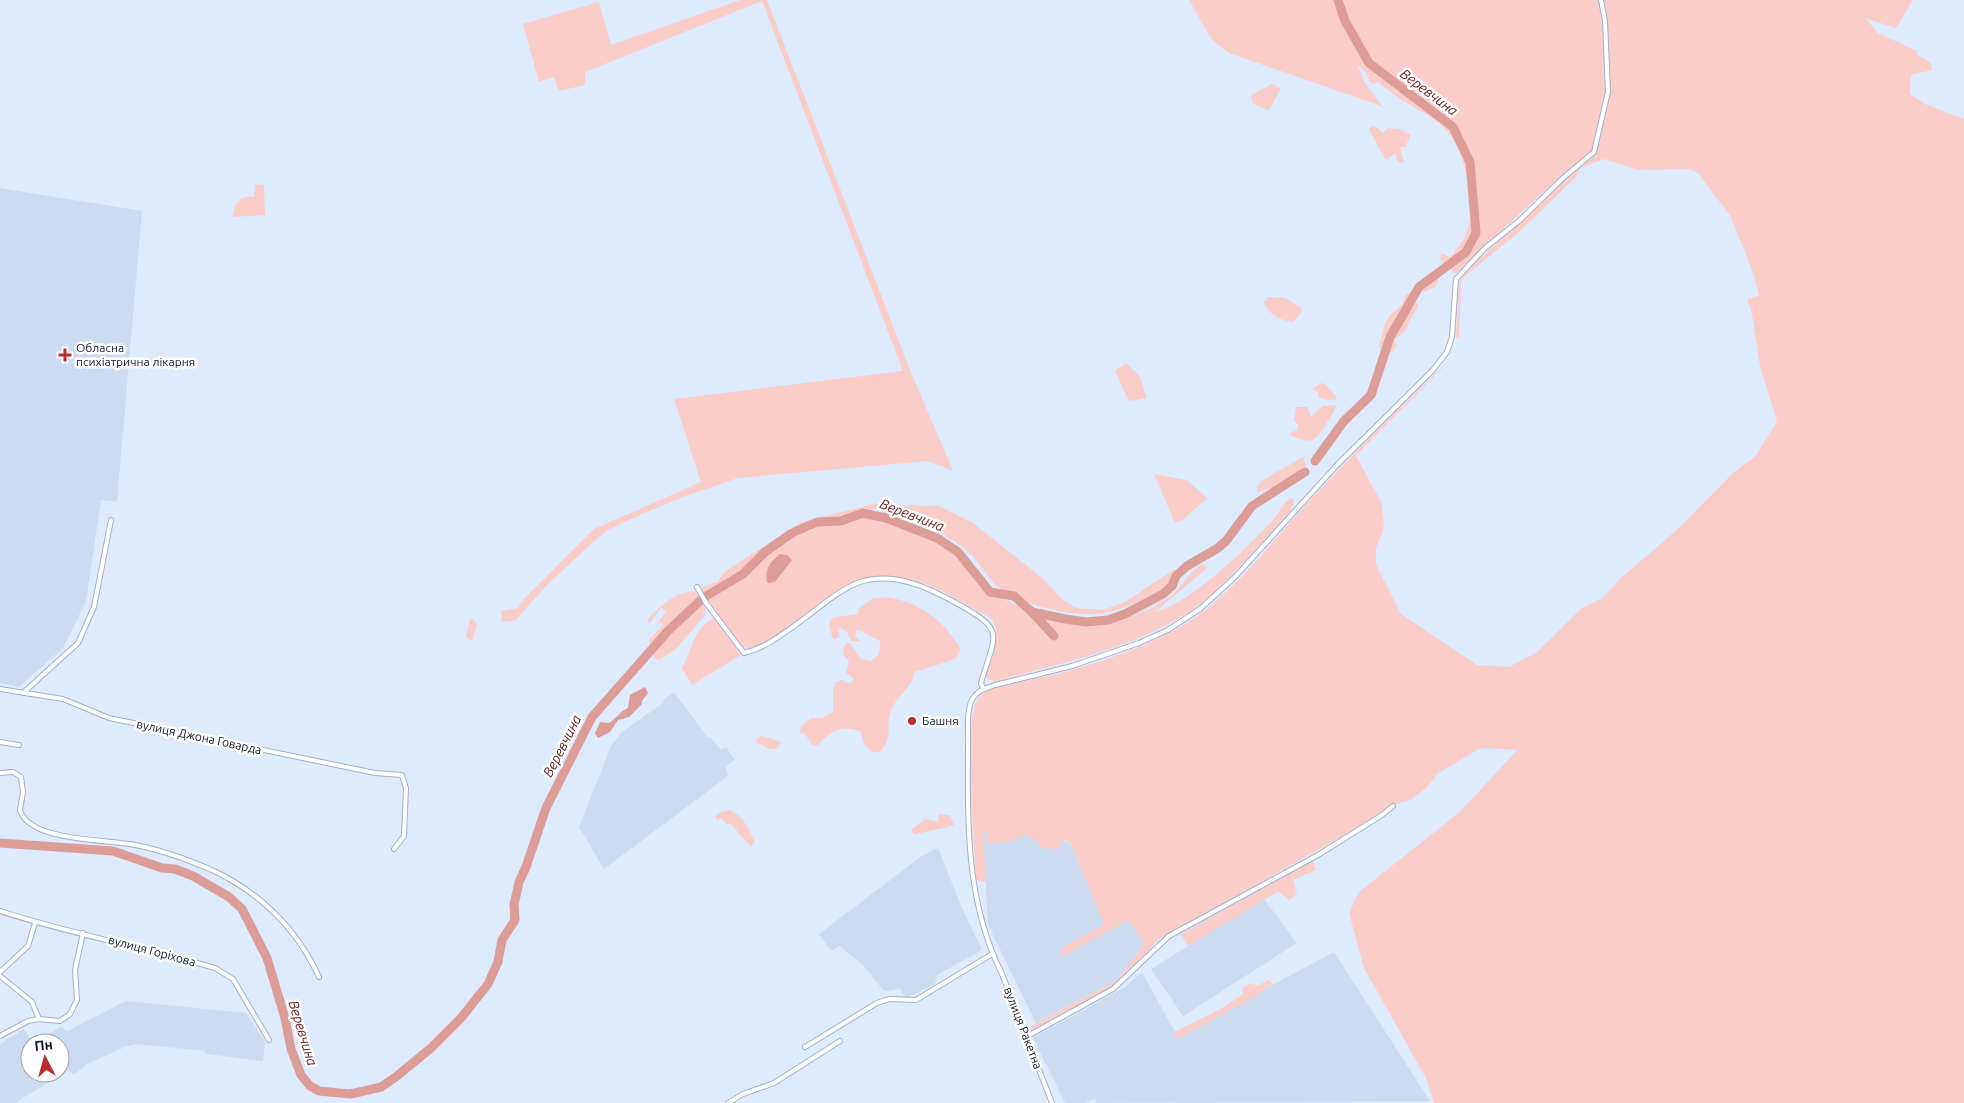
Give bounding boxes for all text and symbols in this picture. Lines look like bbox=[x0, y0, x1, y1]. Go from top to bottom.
water label: Веревчина bbox=[1397, 65, 1461, 119]
place label: Обласна психіатрична лікарня bbox=[76, 341, 195, 368]
marker: Обласна психіатрична лікарня bbox=[58, 348, 72, 362]
water label: Веревчина bbox=[878, 495, 947, 535]
water label: Веревчина bbox=[540, 712, 585, 780]
place label: Башня bbox=[922, 714, 959, 727]
marker: Башня bbox=[906, 715, 918, 727]
street label: вулиця Джона Говарда bbox=[135, 717, 263, 756]
street label: вулиця Горіхова bbox=[107, 933, 197, 968]
street label: вулиця Ракетна bbox=[1002, 985, 1045, 1071]
water label: Веревчина bbox=[285, 998, 321, 1068]
north arrow bbox=[20, 1033, 70, 1083]
text: Пн bbox=[34, 1036, 54, 1054]

